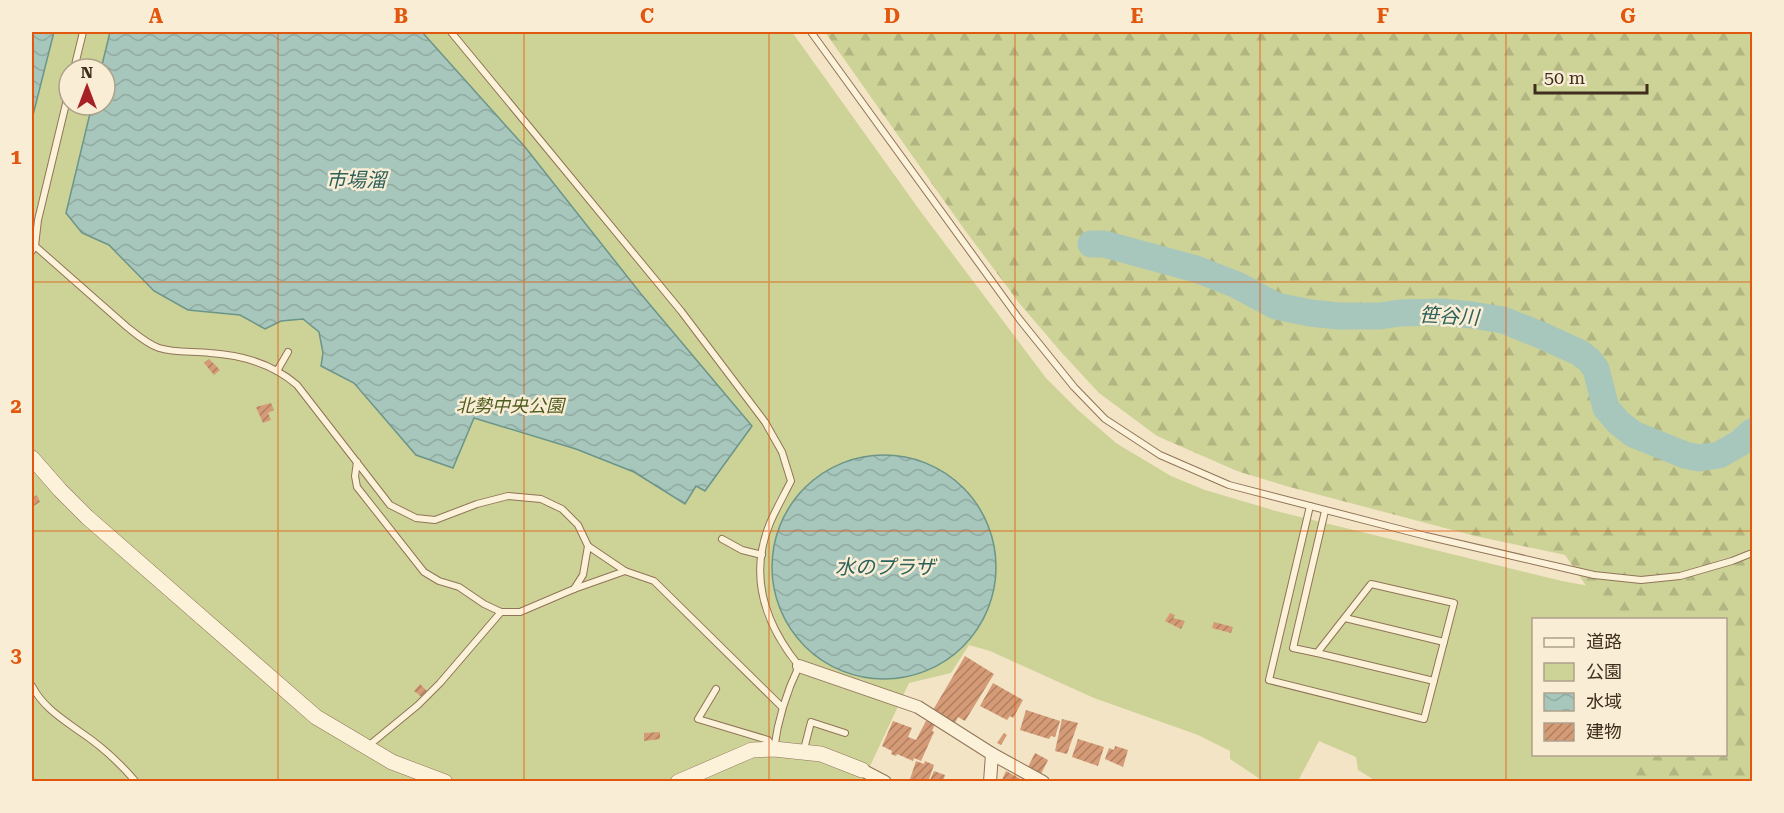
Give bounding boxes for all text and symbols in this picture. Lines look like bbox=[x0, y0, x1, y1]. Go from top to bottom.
text: A bbox=[149, 4, 164, 28]
text: B bbox=[394, 4, 408, 28]
text: C bbox=[640, 4, 654, 28]
text: D bbox=[884, 4, 900, 28]
text: E bbox=[1131, 4, 1144, 28]
text: F bbox=[1377, 4, 1389, 28]
text: G bbox=[1620, 4, 1636, 28]
north arrow bbox=[57, 57, 117, 117]
scale bar bbox=[1535, 57, 1648, 95]
text: N bbox=[81, 63, 93, 82]
text: 50 m bbox=[1544, 67, 1585, 88]
text: 1 bbox=[10, 145, 22, 169]
water label: 市場溜 bbox=[326, 168, 389, 192]
water label: 笹谷川 bbox=[1418, 302, 1482, 330]
text: 2 bbox=[10, 394, 22, 418]
park label: 北勢中央公園 bbox=[456, 395, 567, 416]
water label: 水のプラザ bbox=[835, 555, 938, 579]
legend bbox=[1532, 618, 1727, 756]
text: 道路 bbox=[1586, 631, 1622, 652]
text: 3 bbox=[10, 643, 22, 667]
text: 公園 bbox=[1586, 661, 1622, 682]
text: 水域 bbox=[1586, 691, 1622, 712]
text: 建物 bbox=[1586, 721, 1622, 742]

